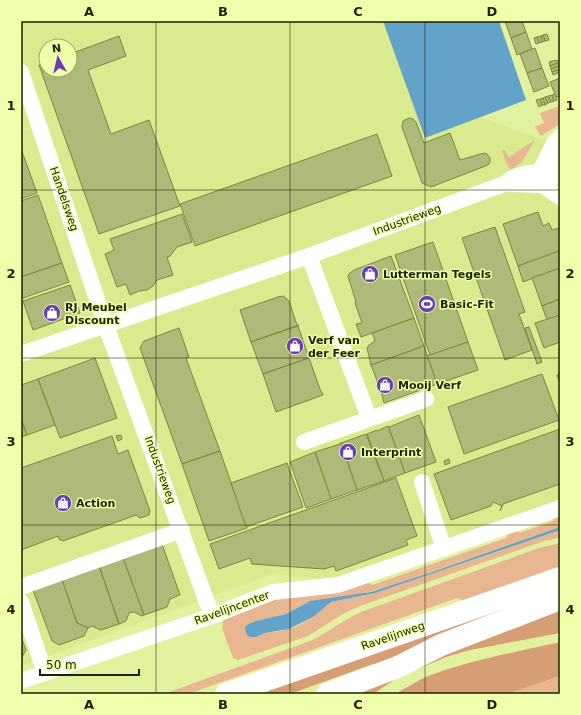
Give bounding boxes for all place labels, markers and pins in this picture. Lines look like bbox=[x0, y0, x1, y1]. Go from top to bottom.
shop icon: Lutterman Tegels bbox=[360, 264, 380, 284]
place label: Lutterman Tegels bbox=[383, 268, 491, 281]
sports icon: Basic-Fit bbox=[417, 294, 437, 314]
place label: Basic-Fit bbox=[440, 298, 494, 311]
place label: RJ Meubel Discount bbox=[65, 301, 127, 327]
shop icon: RJ Meubel Discount bbox=[42, 303, 62, 323]
place label: Verf van der Feer bbox=[308, 334, 361, 360]
shop icon: Verf van der Feer bbox=[285, 336, 305, 356]
shop icon: Mooij Verf bbox=[375, 375, 395, 395]
place label: Mooij Verf bbox=[398, 379, 461, 392]
shop icon: Interprint bbox=[338, 442, 358, 462]
place label: Interprint bbox=[361, 446, 421, 459]
shop icon: Action bbox=[53, 493, 73, 513]
place label: Action bbox=[76, 497, 115, 510]

